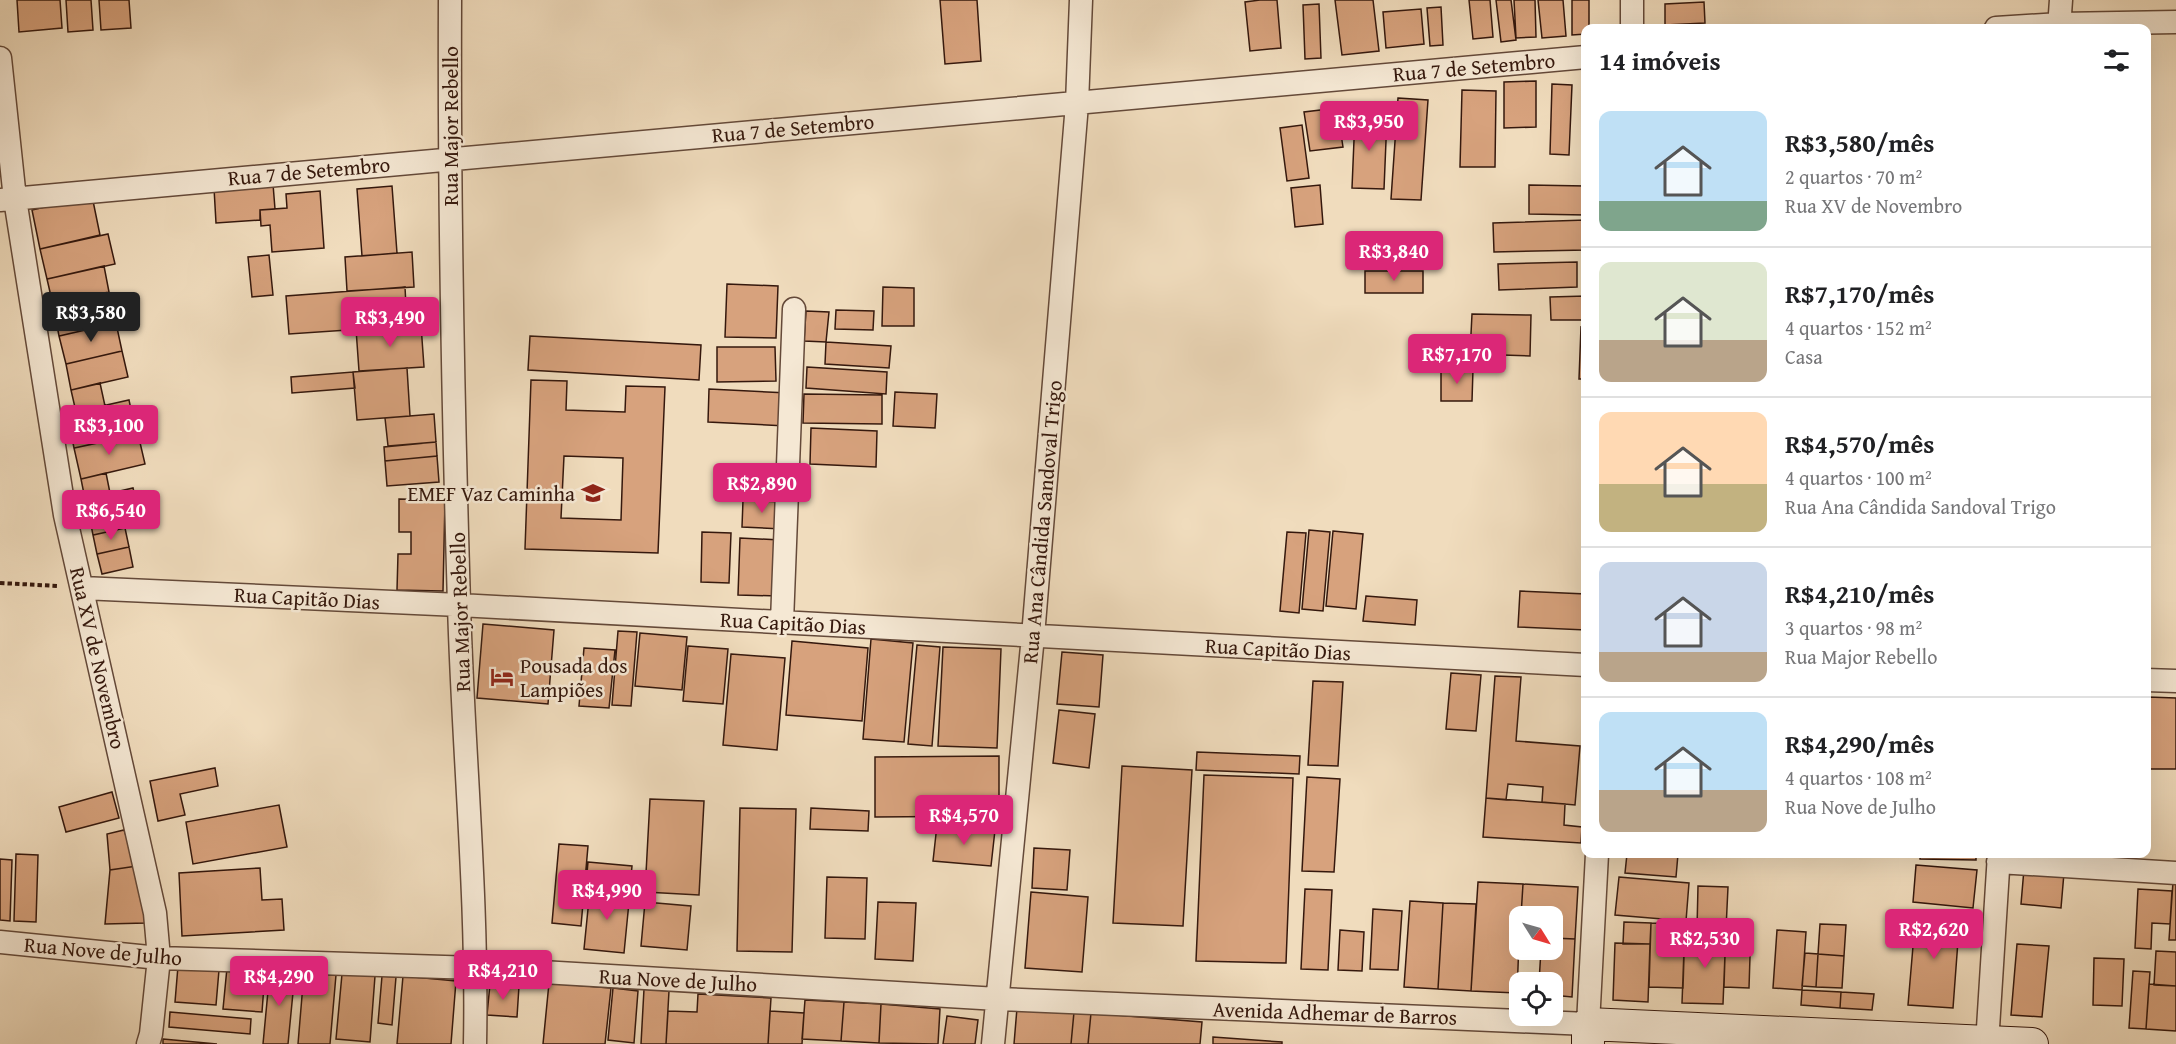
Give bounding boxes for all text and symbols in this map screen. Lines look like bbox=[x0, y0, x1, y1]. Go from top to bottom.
text: 14 imóveis bbox=[1599, 41, 1721, 80]
street label: Rua 7 de Setembro bbox=[1392, 44, 1556, 90]
icon: filters bbox=[2100, 44, 2133, 77]
street label: Rua Major Rebello bbox=[435, 46, 466, 206]
pin: R$3,950 bbox=[1314, 101, 1424, 152]
street label: Rua 7 de Setembro bbox=[711, 105, 875, 151]
text: R$3,950 bbox=[1334, 106, 1404, 135]
text: R$3,580/mês bbox=[1785, 123, 1934, 162]
icon: home bbox=[1647, 135, 1719, 207]
street label: Rua 7 de Setembro bbox=[227, 148, 391, 194]
text: 2 quartos · 70 m² bbox=[1785, 162, 1922, 191]
text: Rua XV de Novembro bbox=[1785, 191, 1962, 220]
pin: R$3,840 bbox=[1339, 231, 1449, 282]
text: R$3,840 bbox=[1359, 236, 1429, 265]
text: R$7,170/mês bbox=[1785, 274, 1934, 313]
icon: home bbox=[1647, 286, 1719, 358]
pin: R$3,580 bbox=[36, 292, 146, 343]
text: R$3,580 bbox=[56, 297, 126, 326]
pin: R$3,490 bbox=[335, 297, 445, 348]
text: R$3,490 bbox=[355, 302, 425, 331]
text: 4 quartos · 152 m² bbox=[1785, 313, 1932, 342]
pin: R$7,170 bbox=[1402, 334, 1512, 385]
text: R$7,170 bbox=[1422, 339, 1492, 368]
text: Casa bbox=[1785, 342, 1823, 371]
street label: Rua Ana Cândida Sandoval Trigo bbox=[1014, 379, 1070, 665]
pin: R$3,100 bbox=[54, 405, 164, 456]
text: R$3,100 bbox=[74, 410, 144, 439]
text: R$4,570/mês bbox=[1785, 424, 1934, 463]
icon: home bbox=[1647, 436, 1719, 508]
pin: R$2,890 bbox=[707, 463, 817, 514]
text: 4 quartos · 100 m² bbox=[1785, 463, 1932, 492]
text: R$2,890 bbox=[727, 468, 797, 497]
place label: EMEF Vaz Caminha bbox=[408, 478, 575, 509]
school or university icon: EMEF Vaz Caminha bbox=[580, 480, 606, 506]
pin: R$6,540 bbox=[56, 490, 166, 541]
text: Rua Ana Cândida Sandoval Trigo bbox=[1785, 492, 2056, 521]
text: R$6,540 bbox=[76, 495, 146, 524]
street label: Rua Major Rebello bbox=[442, 532, 478, 692]
street label: Rua XV de Novembro bbox=[62, 564, 134, 752]
text: R$4,210/mês bbox=[1785, 574, 1934, 613]
street label: Rua Capitão Dias bbox=[233, 579, 381, 617]
icon: home bbox=[1647, 586, 1719, 658]
street label: Rua Capitão Dias bbox=[719, 604, 867, 642]
text: 3 quartos · 98 m² bbox=[1785, 613, 1922, 642]
street label: Rua Capitão Dias bbox=[1204, 630, 1352, 668]
text: Rua Major Rebello bbox=[1785, 642, 1937, 671]
place label: Pousada dos Lampiões bbox=[520, 650, 628, 705]
hotel icon: Pousada dos Lampiões bbox=[489, 664, 515, 690]
text: R$4,290/mês bbox=[1785, 724, 1934, 763]
icon: home bbox=[1647, 736, 1719, 808]
text: 4 quartos · 108 m² bbox=[1785, 763, 1932, 792]
text: Rua Nove de Julho bbox=[1785, 792, 1936, 821]
pin: R$4,570 bbox=[909, 795, 1019, 846]
text: R$4,570 bbox=[929, 800, 999, 829]
pin: R$4,990 bbox=[552, 870, 662, 921]
text: R$4,990 bbox=[572, 875, 642, 904]
north arrow bbox=[1509, 906, 1563, 960]
map controls bbox=[1509, 906, 1563, 1026]
pin: R$2,620 bbox=[1879, 909, 1989, 960]
text: R$2,620 bbox=[1899, 914, 1969, 943]
pin: R$2,530 bbox=[1650, 918, 1760, 969]
text: R$2,530 bbox=[1670, 923, 1740, 952]
street label: Rua Nove de Julho bbox=[23, 929, 183, 973]
pin: R$4,210 bbox=[448, 950, 558, 1001]
text: R$4,210 bbox=[468, 955, 538, 984]
pin: R$4,290 bbox=[224, 956, 334, 1007]
street label: Rua Nove de Julho bbox=[598, 960, 758, 1000]
text: R$4,290 bbox=[244, 961, 314, 990]
button: locate bbox=[1509, 972, 1563, 1026]
street label: Avenida Adhemar de Barros bbox=[1212, 993, 1458, 1033]

